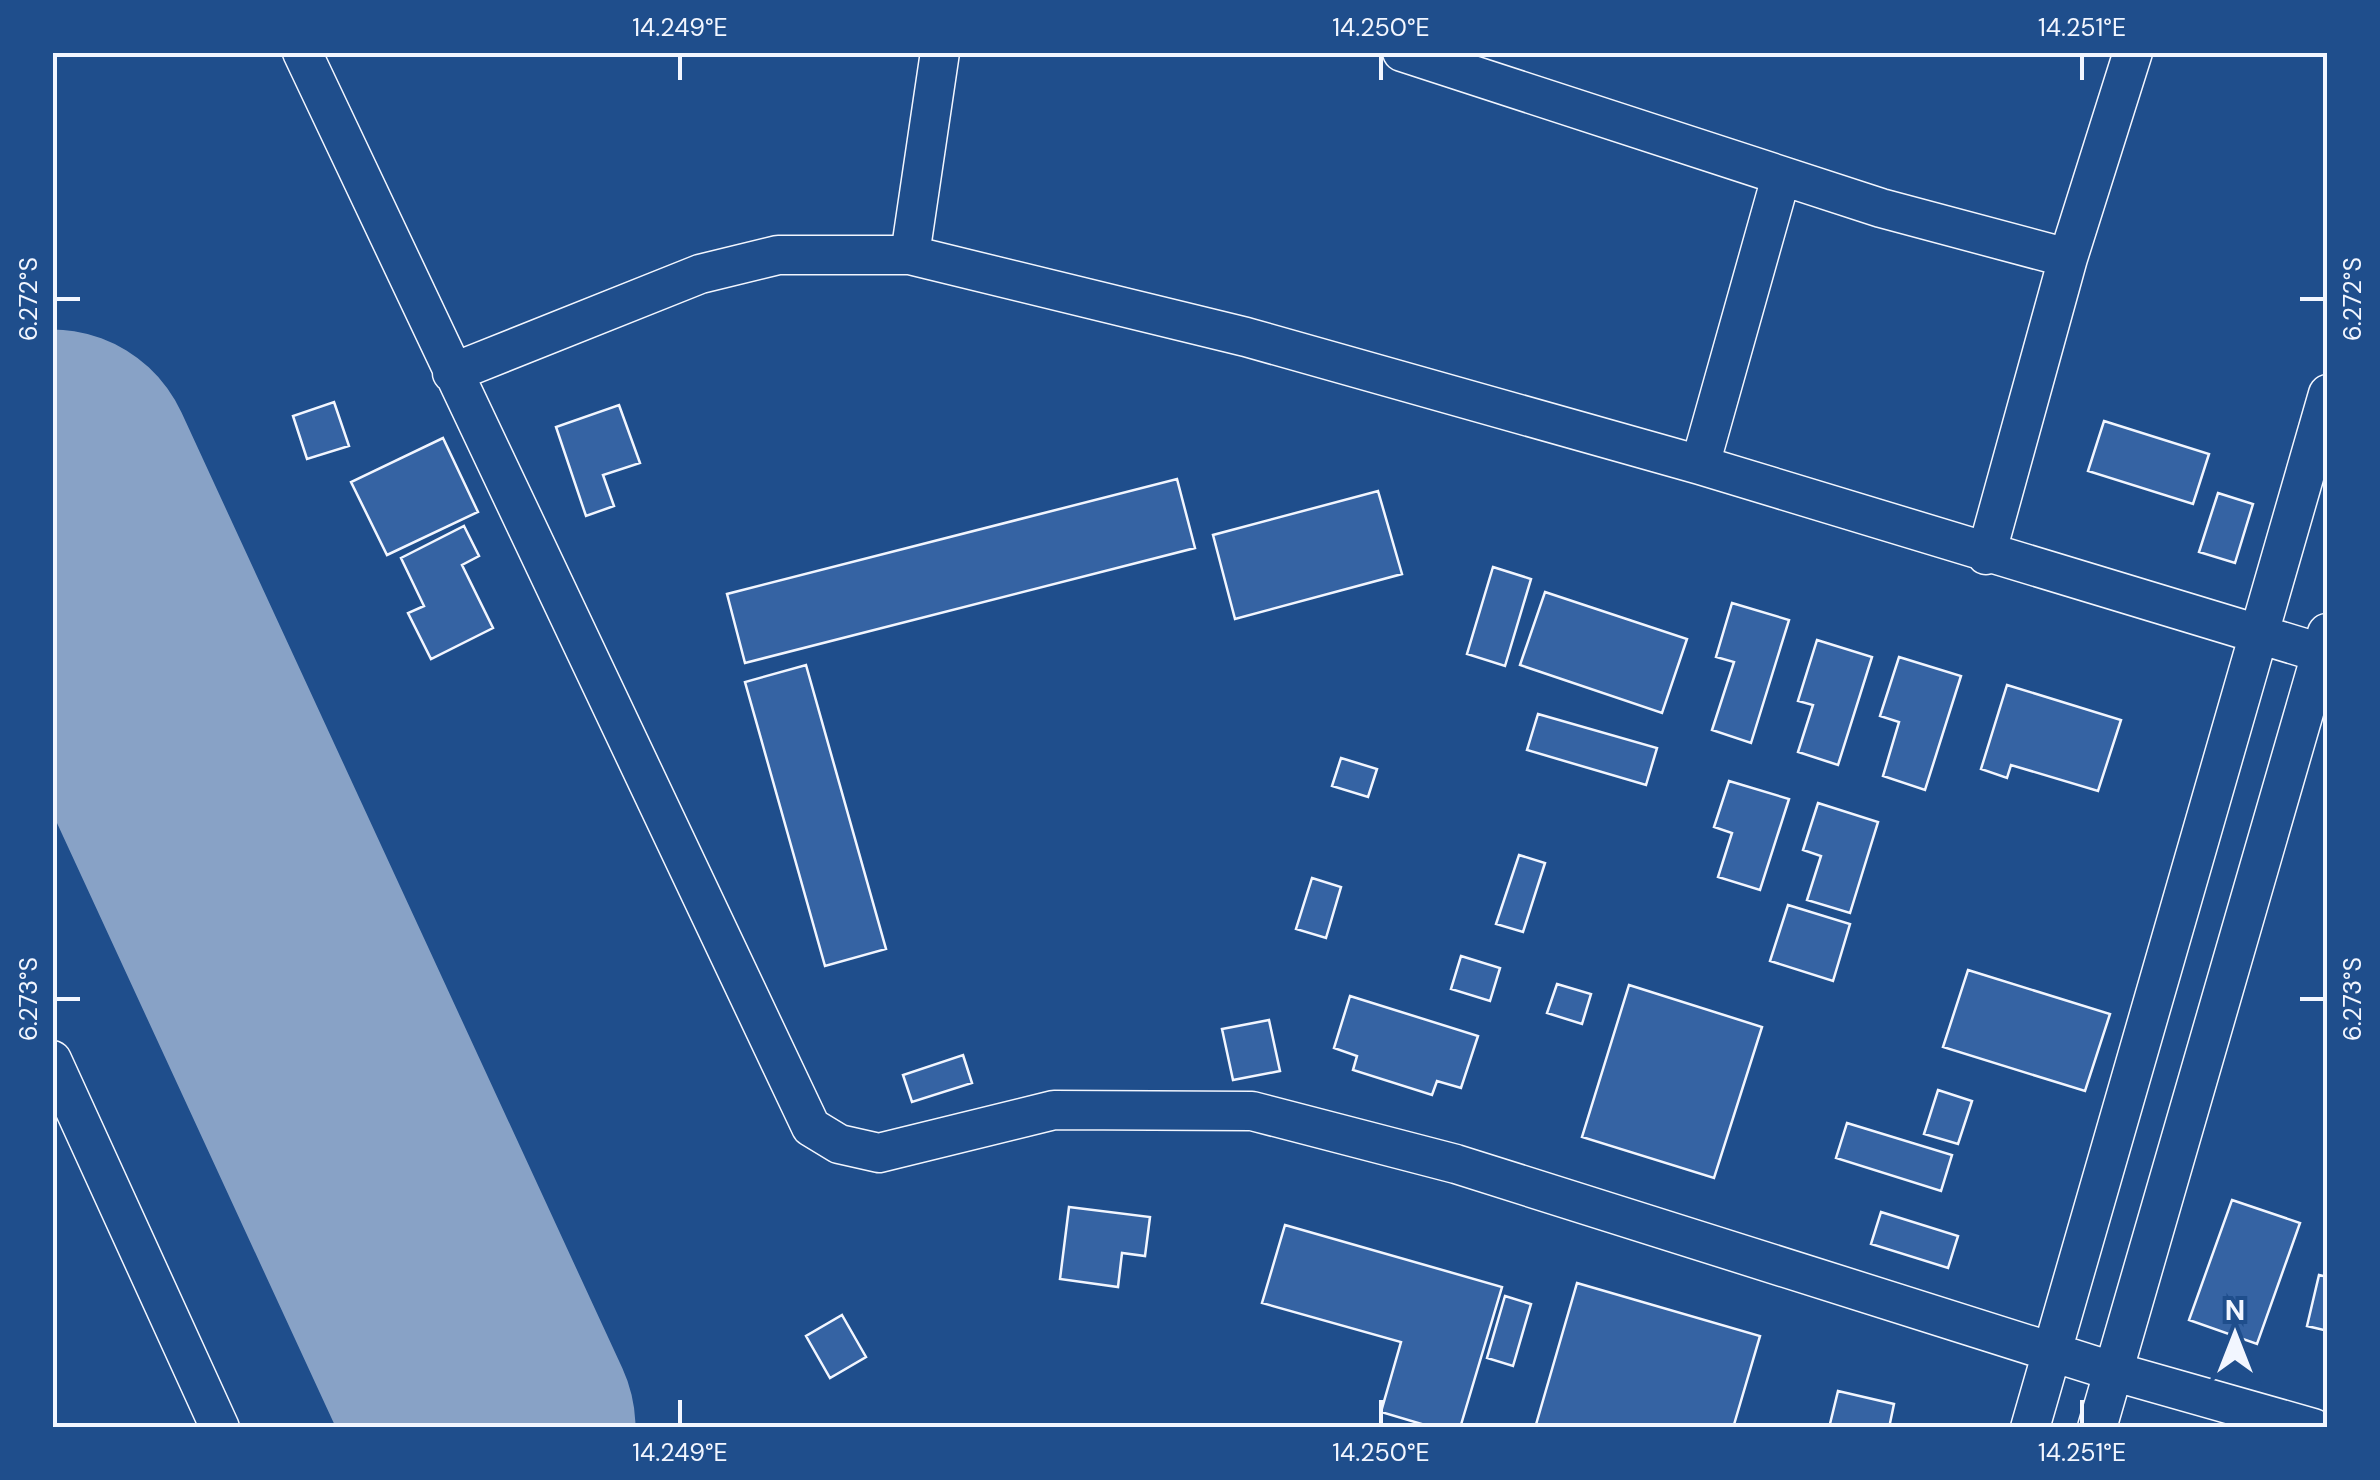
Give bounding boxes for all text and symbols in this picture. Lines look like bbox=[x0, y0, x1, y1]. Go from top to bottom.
text: 14.249°E bbox=[632, 11, 728, 44]
text: 14.250°E bbox=[1332, 11, 1430, 44]
text: 14.251°E bbox=[2038, 11, 2126, 44]
text: 6.272°S bbox=[12, 257, 45, 341]
text: 6.272°S bbox=[2336, 257, 2369, 341]
text: 6.273°S bbox=[12, 957, 45, 1041]
text: 6.273°S bbox=[2336, 957, 2369, 1041]
north arrow bbox=[2185, 1285, 2285, 1385]
text: N bbox=[2225, 1292, 2245, 1329]
text: 14.249°E bbox=[632, 1436, 728, 1469]
text: 14.250°E bbox=[1332, 1436, 1430, 1469]
text: 14.251°E bbox=[2038, 1436, 2126, 1469]

